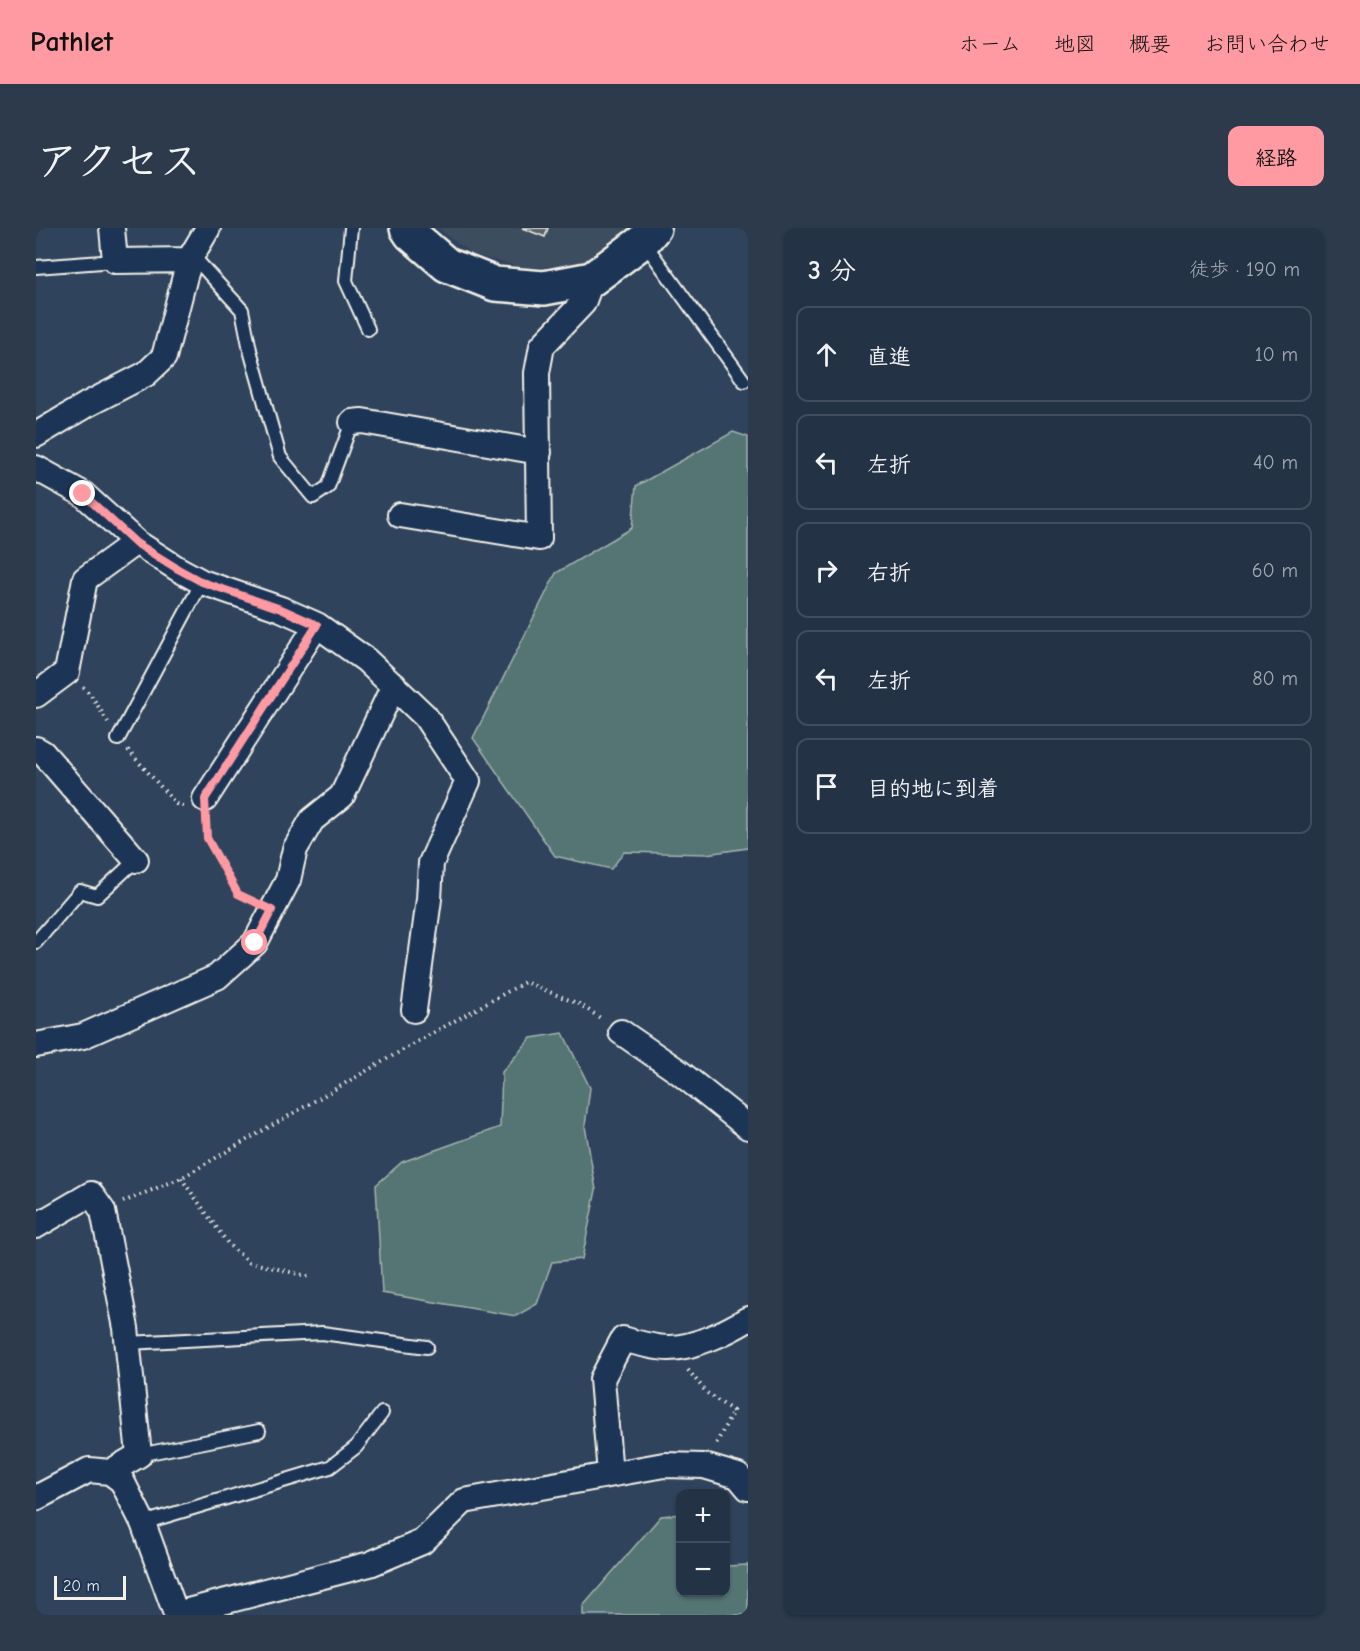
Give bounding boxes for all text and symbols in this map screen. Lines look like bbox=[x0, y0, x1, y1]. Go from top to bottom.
text: Pathlet bbox=[30, 26, 113, 58]
text: ホーム bbox=[959, 32, 1021, 56]
text: 地図 bbox=[1054, 32, 1096, 56]
text: 概要 bbox=[1129, 32, 1171, 56]
text: お問い合わせ bbox=[1204, 32, 1330, 56]
button: 経路 bbox=[1228, 126, 1324, 186]
text: アクセス bbox=[36, 137, 201, 186]
text: 3 分 bbox=[808, 256, 856, 286]
text: 徒歩 · 190 m bbox=[1189, 258, 1300, 281]
icon: ahead bbox=[810, 338, 843, 371]
text: 10 m bbox=[1255, 343, 1298, 366]
text: 直進 bbox=[867, 344, 911, 370]
icon: left bbox=[810, 446, 843, 479]
text: 40 m bbox=[1253, 451, 1298, 474]
text: 左折 bbox=[867, 452, 911, 478]
route end bbox=[69, 480, 95, 506]
icon: right bbox=[810, 554, 843, 587]
text: 60 m bbox=[1252, 559, 1298, 582]
text: 右折 bbox=[867, 560, 911, 586]
icon: left bbox=[810, 662, 843, 695]
text: 80 m bbox=[1252, 667, 1298, 690]
text: 左折 bbox=[867, 668, 911, 694]
icon: arrive bbox=[810, 770, 843, 803]
text: 目的地に到着 bbox=[867, 776, 999, 802]
route start bbox=[241, 929, 267, 955]
map controls bbox=[676, 1489, 730, 1597]
button: + bbox=[676, 1489, 730, 1543]
button: − bbox=[676, 1543, 730, 1597]
scale bar bbox=[54, 1573, 126, 1600]
text: 20 m bbox=[63, 1577, 100, 1595]

